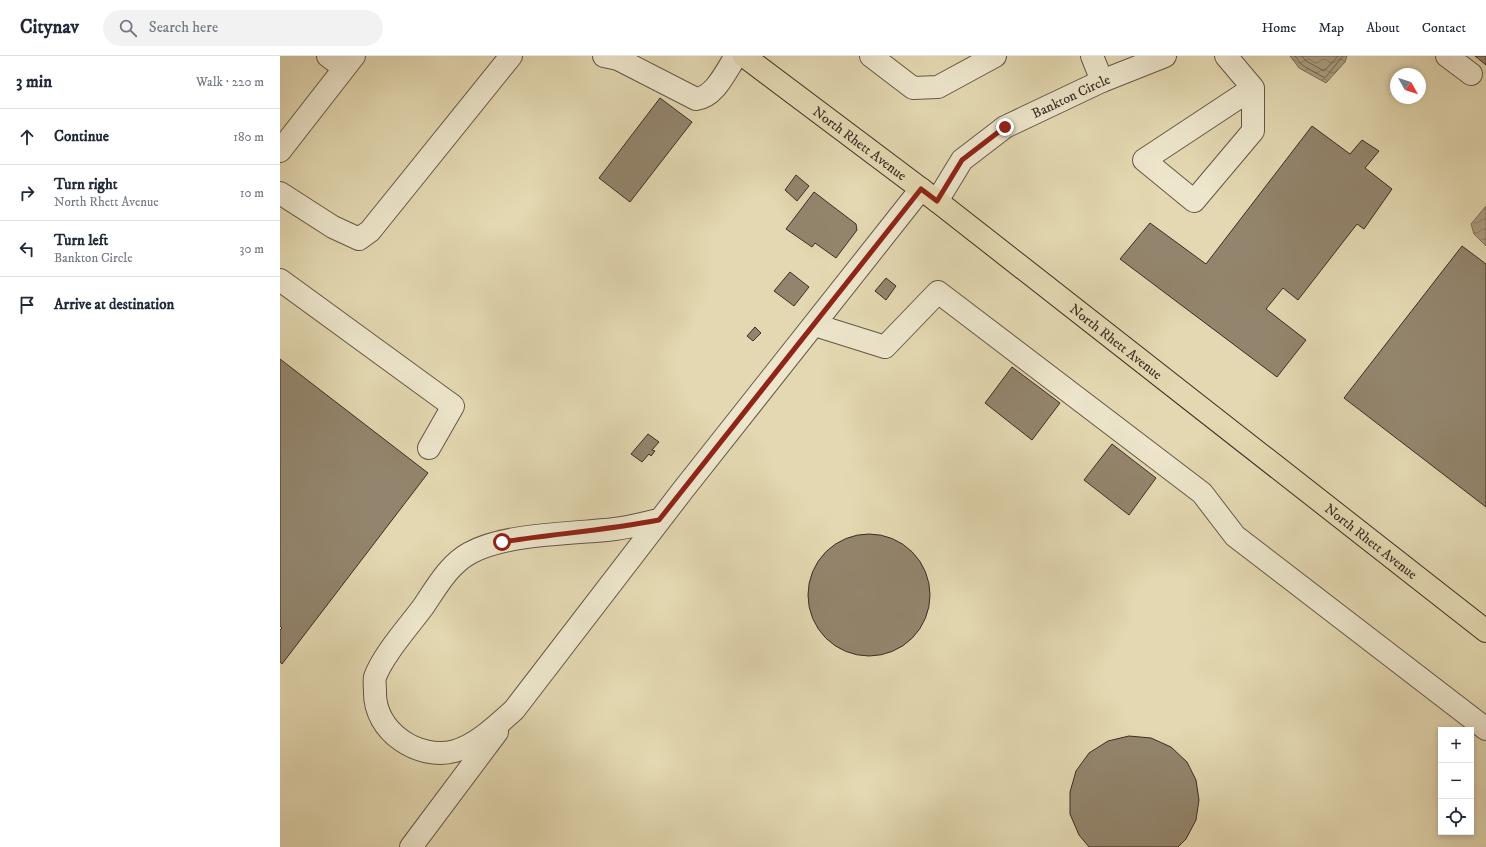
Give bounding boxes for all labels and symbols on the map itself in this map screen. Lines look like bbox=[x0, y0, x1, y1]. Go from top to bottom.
north arrow bbox=[1390, 68, 1426, 104]
street label: Bankton Circle bbox=[1029, 71, 1113, 123]
street label: North Rhett Avenue bbox=[809, 103, 910, 185]
route end bbox=[996, 118, 1014, 136]
street label: North Rhett Avenue bbox=[1066, 300, 1166, 384]
street label: North Rhett Avenue bbox=[1321, 500, 1421, 584]
route start bbox=[493, 533, 511, 551]

